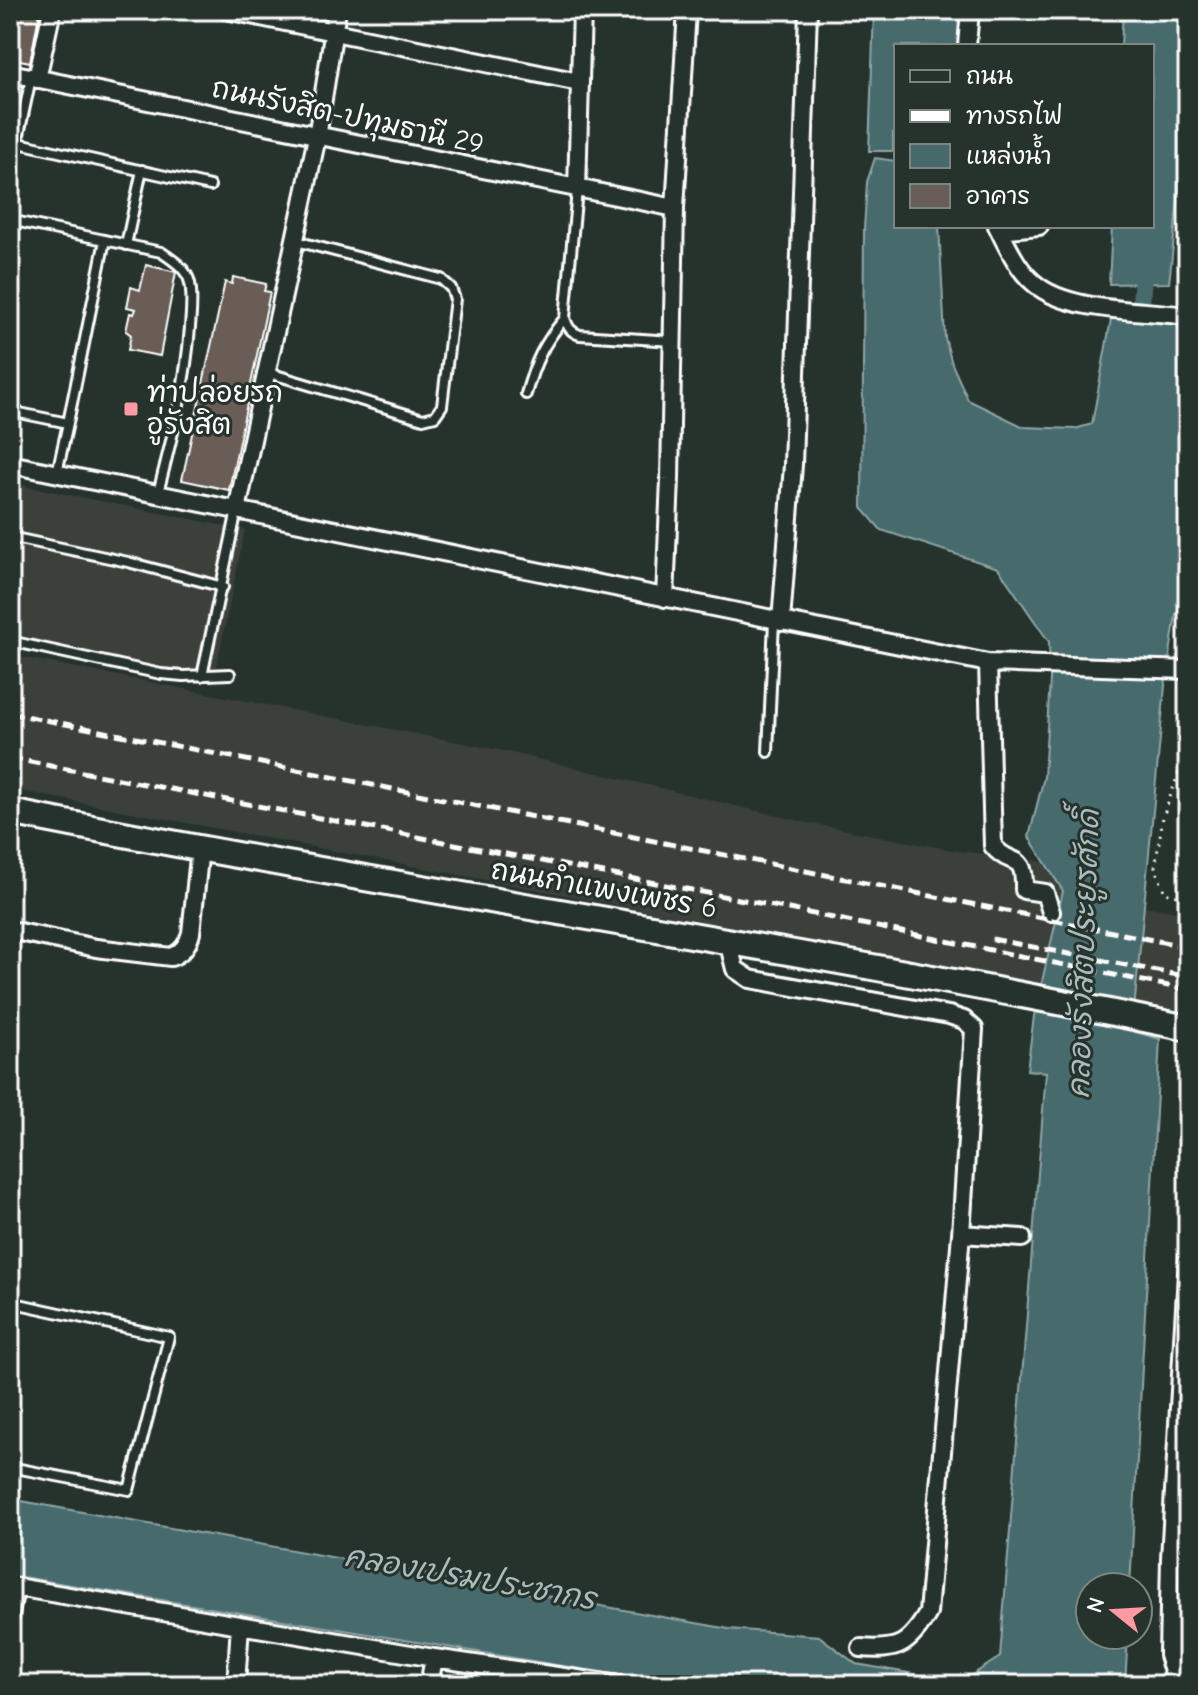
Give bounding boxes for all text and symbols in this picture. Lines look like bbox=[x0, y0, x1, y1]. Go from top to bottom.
legend bbox=[894, 44, 1154, 228]
text: ถนน bbox=[966, 62, 1013, 90]
street label: ถนนรังสิต-ปทุมธานี 29 bbox=[208, 70, 487, 164]
text: ทางรถไฟ bbox=[966, 100, 1063, 130]
text: แหล่งน้ำ bbox=[966, 133, 1052, 170]
text: อาคาร bbox=[966, 182, 1030, 210]
place label: ท่าปล่อยรถ อู่รังสิต bbox=[147, 374, 283, 445]
marker: ท่าปล่อยรถ อู่รังสิต bbox=[122, 400, 140, 418]
water label: คลองรังสิตประยูรศักดิ์ bbox=[1052, 800, 1111, 1099]
street label: ถนนกำแพงเพชร 6 bbox=[489, 850, 720, 925]
water label: คลองเปรมประชากร bbox=[342, 1539, 601, 1618]
north arrow bbox=[1074, 1571, 1154, 1651]
text: N bbox=[1081, 1594, 1111, 1616]

